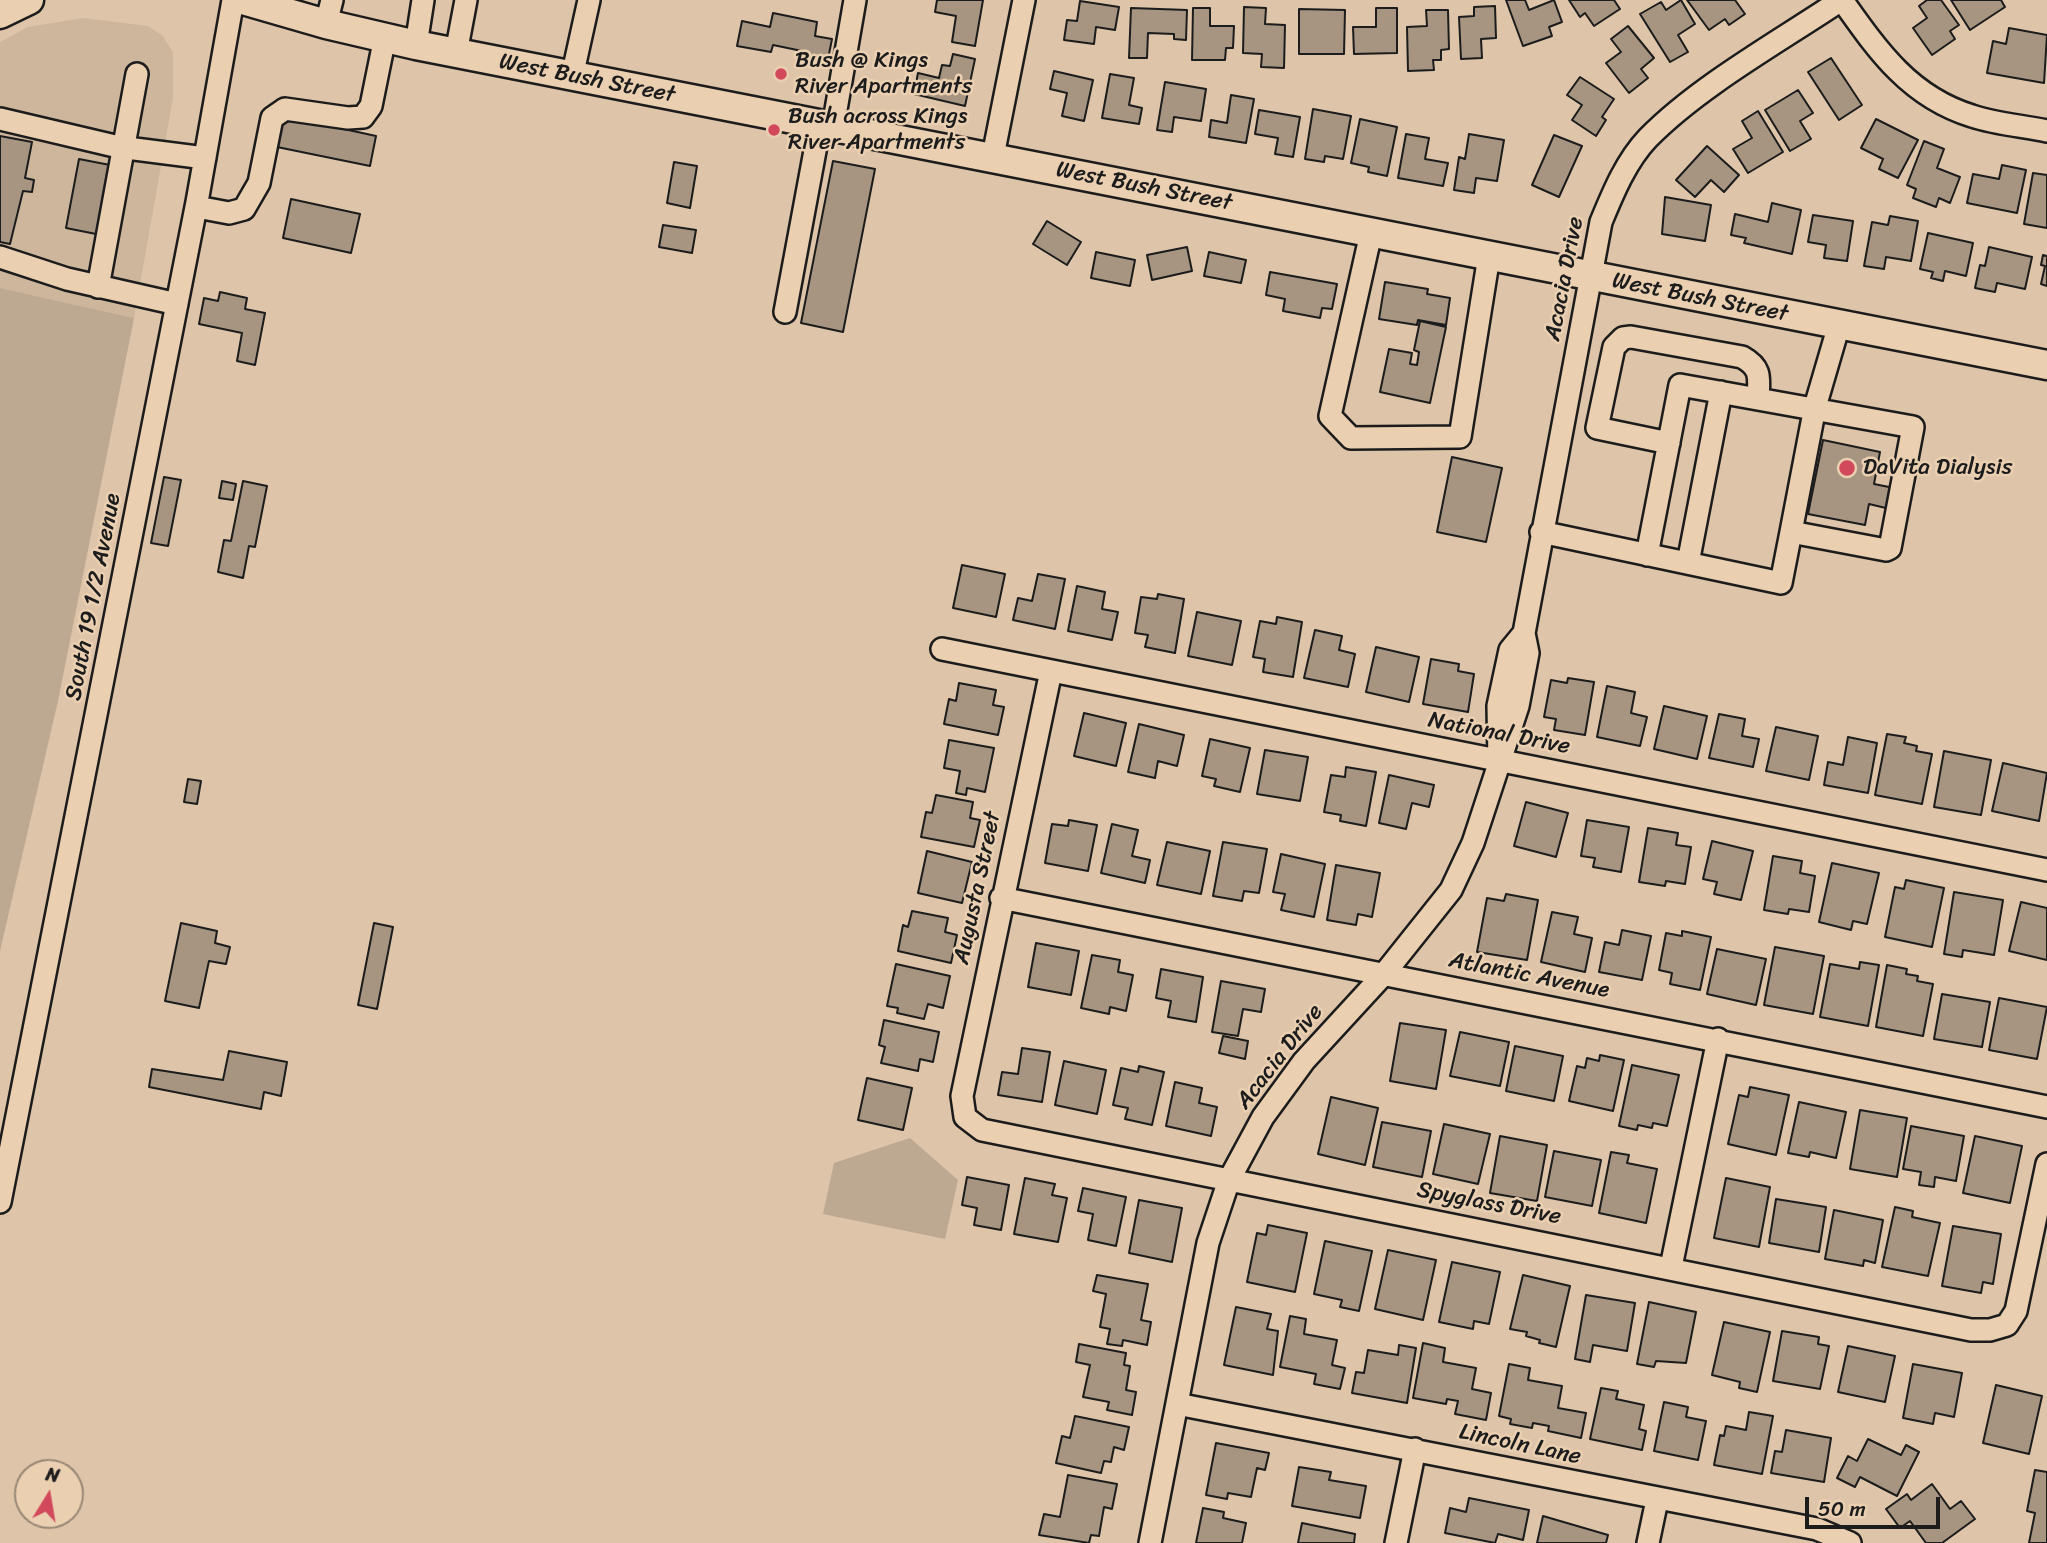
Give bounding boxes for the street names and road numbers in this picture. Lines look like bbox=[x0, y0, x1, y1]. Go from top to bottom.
street label: West Bush Street bbox=[497, 48, 677, 110]
street label: West Bush Street bbox=[1054, 156, 1234, 218]
street label: Acacia Drive bbox=[1539, 215, 1591, 343]
street label: West Bush Street bbox=[1610, 267, 1790, 329]
street label: South 19 1/2 Avenue bbox=[60, 491, 128, 703]
street label: National Drive bbox=[1426, 707, 1572, 761]
street label: Augusta Street bbox=[948, 809, 1008, 967]
street label: Atlantic Avenue bbox=[1446, 947, 1612, 1005]
street label: Acacia Drive bbox=[1230, 999, 1330, 1115]
street label: Spyglass Drive bbox=[1415, 1176, 1563, 1232]
street label: Lincoln Lane bbox=[1457, 1419, 1583, 1471]

